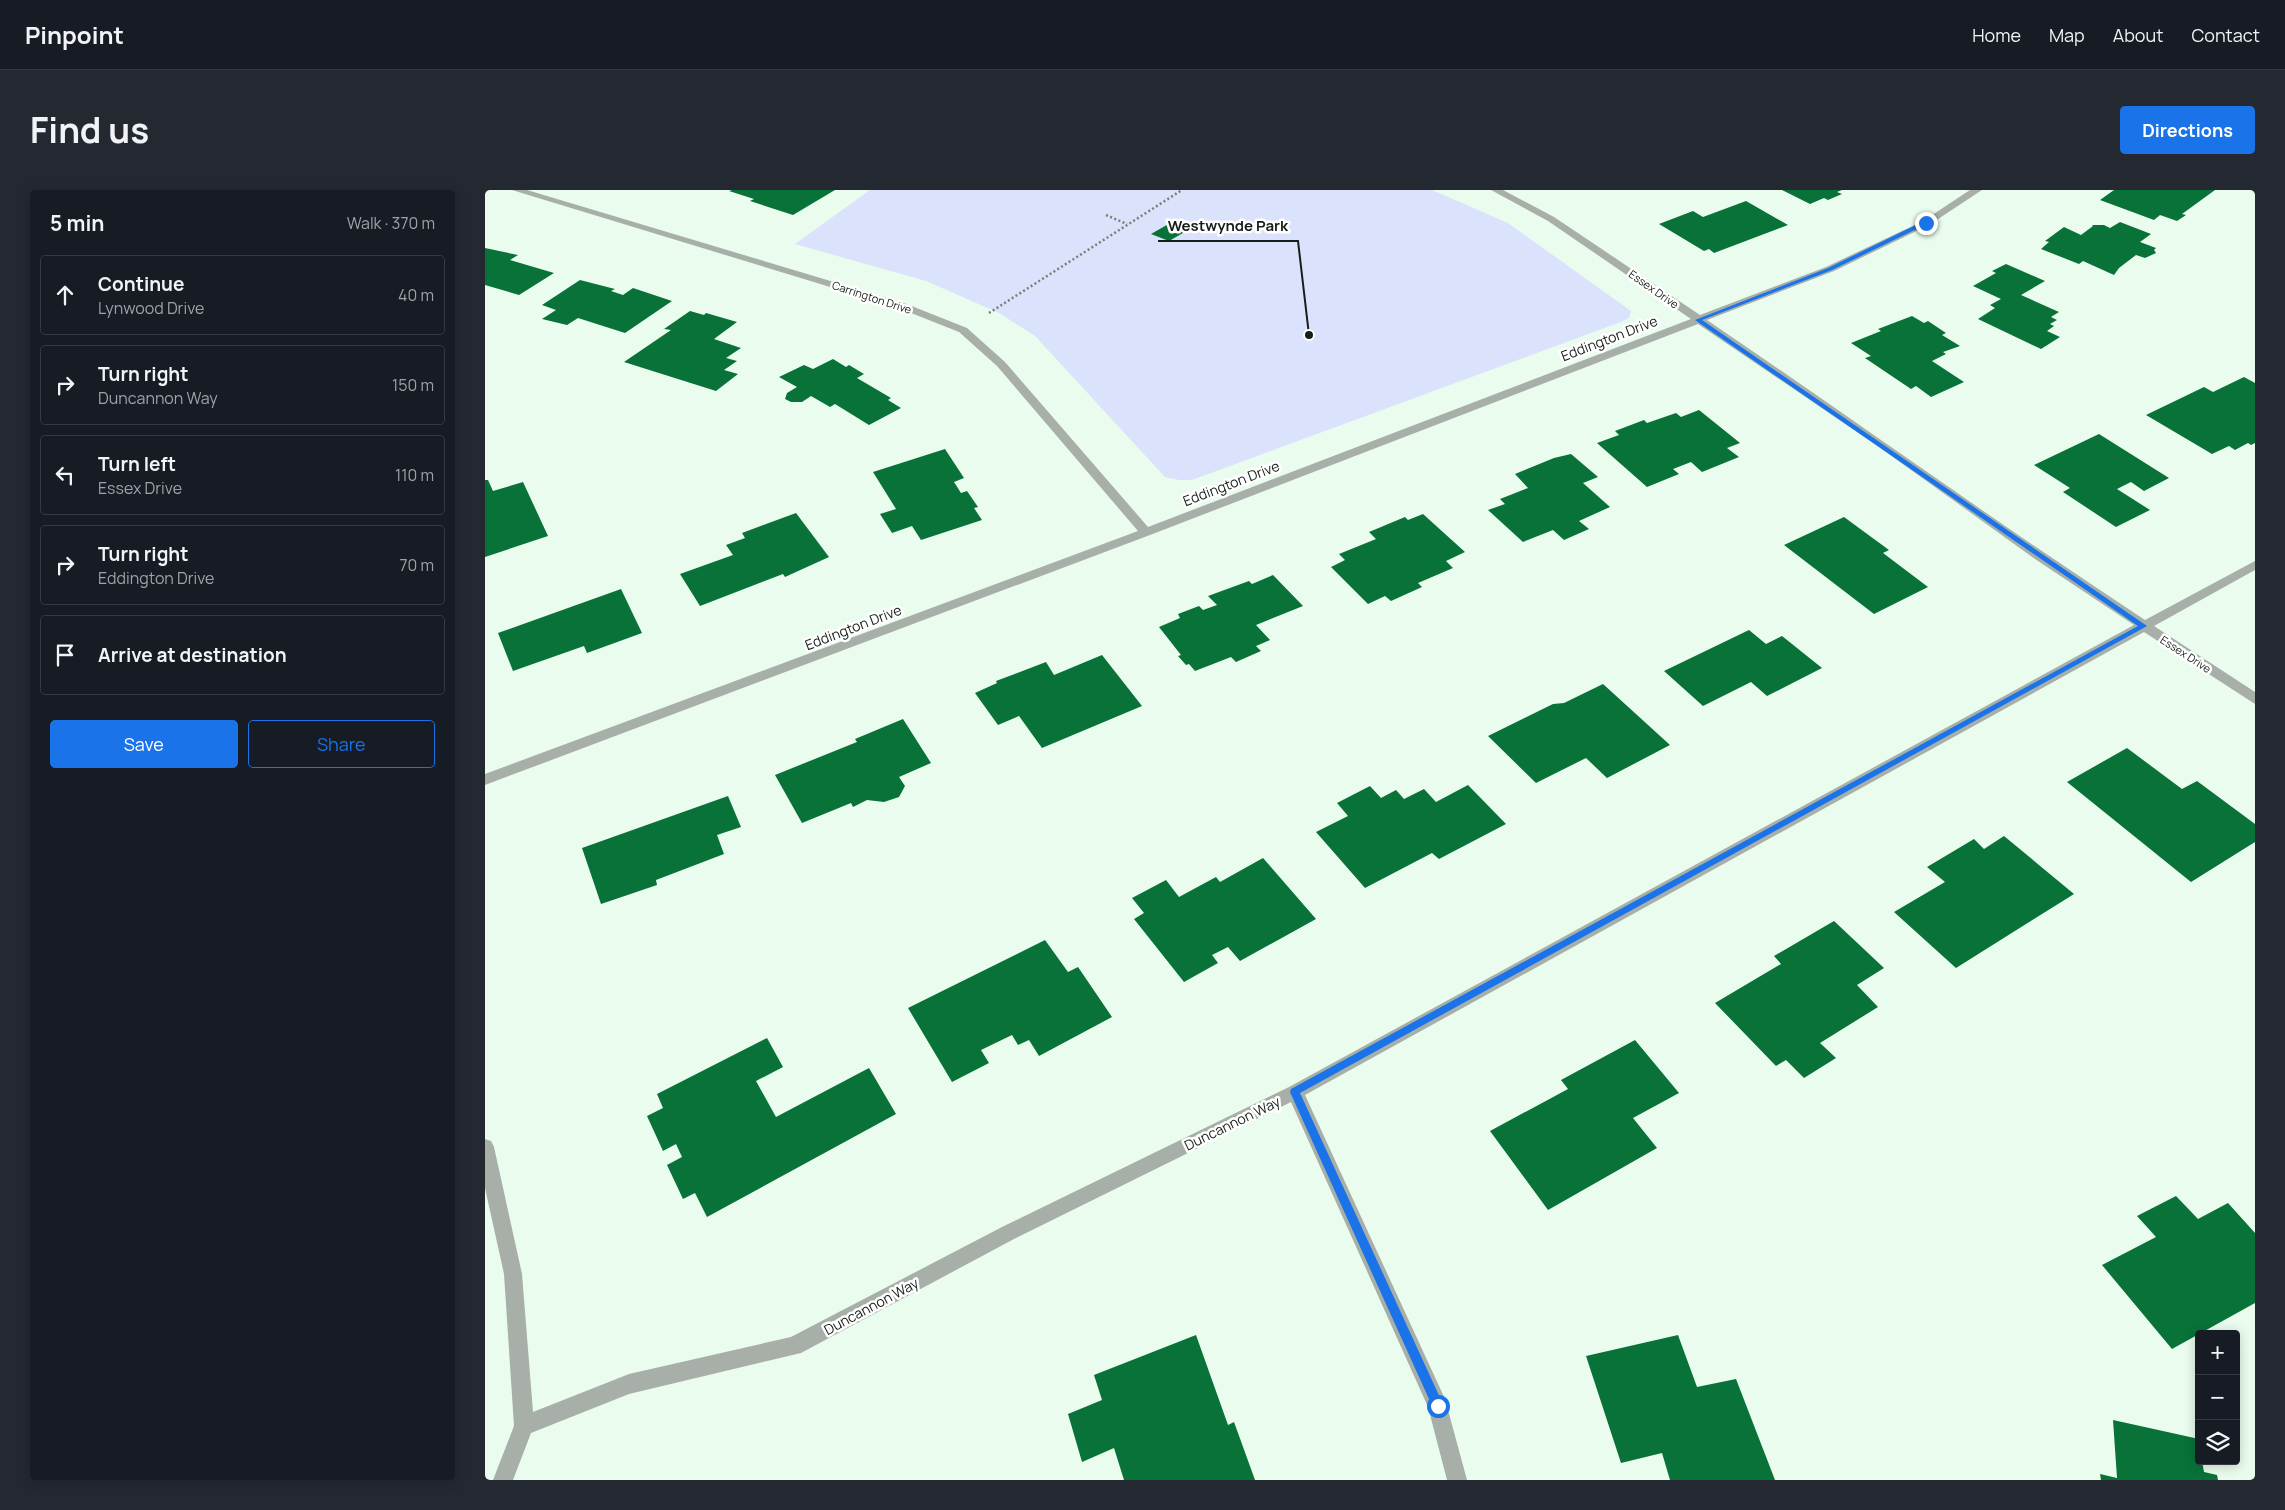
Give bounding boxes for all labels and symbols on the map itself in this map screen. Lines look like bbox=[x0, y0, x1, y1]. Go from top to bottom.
callout: Westwynde Park bbox=[1158, 211, 1298, 241]
route end bbox=[1915, 212, 1938, 235]
text: Westwynde Park bbox=[1168, 215, 1289, 236]
street label: Essex Drive bbox=[1626, 266, 1682, 312]
street label: Carrington Drive bbox=[830, 277, 914, 317]
street label: Eddington Drive bbox=[1558, 311, 1660, 365]
street label: Eddington Drive bbox=[1180, 456, 1282, 510]
street label: Eddington Drive bbox=[802, 600, 904, 654]
street label: Essex Drive bbox=[2158, 632, 2215, 676]
street label: Duncannon Way bbox=[1181, 1091, 1284, 1154]
street label: Duncannon Way bbox=[820, 1273, 922, 1339]
route start bbox=[1427, 1395, 1450, 1418]

